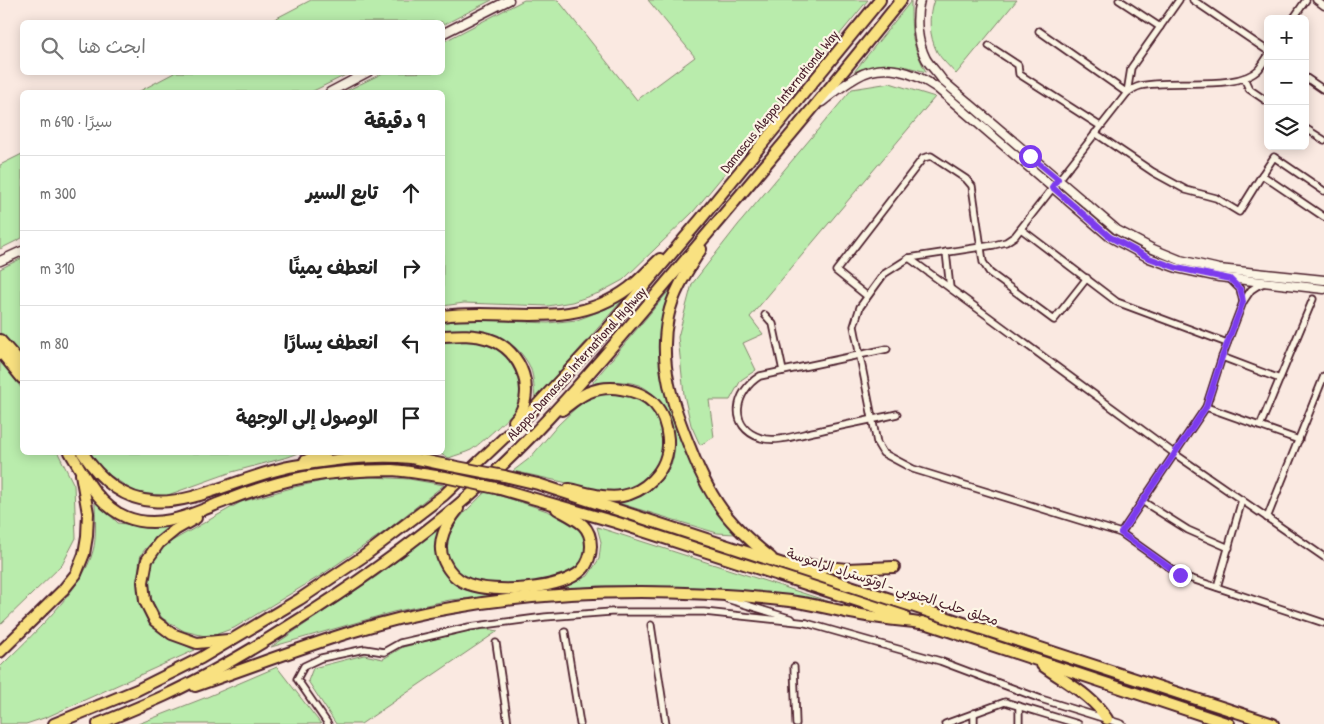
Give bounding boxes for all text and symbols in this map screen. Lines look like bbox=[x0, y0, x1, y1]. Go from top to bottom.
map controls bbox=[1264, 15, 1309, 150]
button: + bbox=[1264, 15, 1309, 60]
search box bbox=[20, 20, 445, 75]
street label: Damascus Aleppo International Way bbox=[715, 26, 843, 177]
text: ابحث هنا bbox=[78, 33, 146, 59]
icon: search bbox=[38, 34, 66, 62]
button: − bbox=[1264, 60, 1309, 105]
button: layers bbox=[1264, 105, 1309, 150]
text: 9 دقيقة bbox=[364, 106, 425, 135]
text: سيرًا · 690 m bbox=[40, 110, 112, 132]
route start bbox=[1019, 145, 1042, 168]
text: تابع السير bbox=[306, 179, 378, 205]
icon: ahead bbox=[397, 179, 425, 207]
text: 300 m bbox=[40, 182, 76, 204]
text: انعطف يمينًا bbox=[289, 254, 378, 280]
icon: right bbox=[397, 254, 425, 282]
text: 310 m bbox=[40, 257, 75, 279]
street label: Aleppo-Damascus International Highway bbox=[502, 282, 651, 445]
text: انعطف يسارًا bbox=[284, 329, 378, 355]
icon: left bbox=[397, 329, 425, 357]
text: 80 m bbox=[40, 332, 69, 354]
text: الوصول إلى الوجهة bbox=[236, 404, 378, 430]
icon: arrive bbox=[397, 404, 425, 432]
street label: محلق حلب الجنوبي - اوتوستراد الراموسة bbox=[783, 543, 1001, 633]
route end bbox=[1169, 564, 1192, 587]

